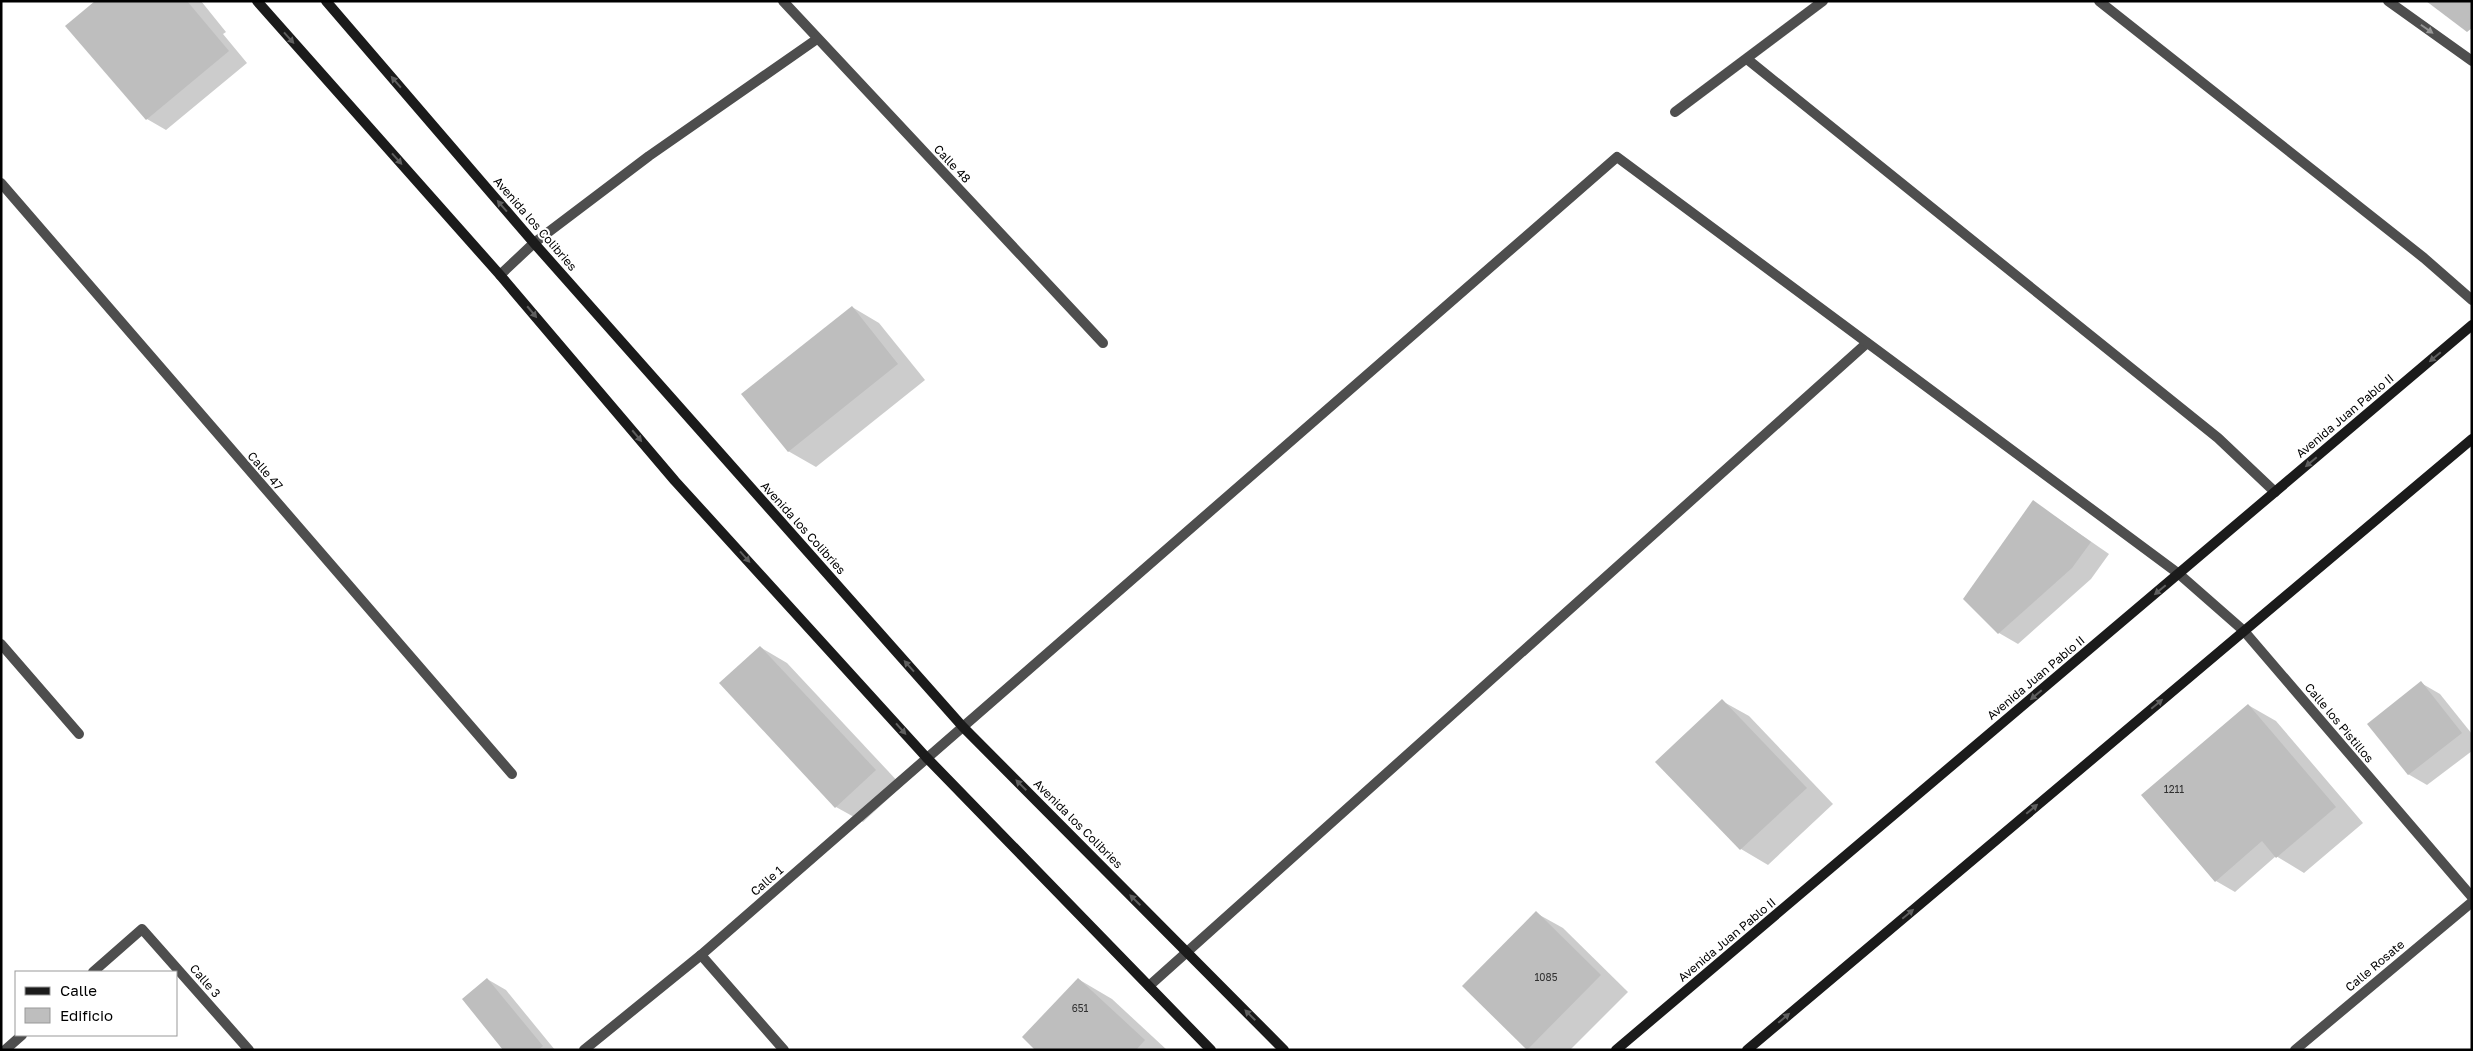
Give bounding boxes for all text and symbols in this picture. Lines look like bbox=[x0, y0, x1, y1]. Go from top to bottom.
one-way arrow bbox=[2420, 24, 2433, 35]
one-way arrow bbox=[283, 31, 295, 43]
one-way arrow bbox=[390, 77, 402, 89]
street label: Calle 48 bbox=[931, 141, 974, 186]
one-way arrow bbox=[391, 153, 402, 165]
street label: Avenida los Colibries bbox=[490, 174, 580, 274]
one-way arrow bbox=[496, 200, 508, 212]
one-way arrow bbox=[526, 305, 537, 318]
one-way arrow bbox=[2428, 351, 2441, 362]
street label: Avenida Juan Pablo II bbox=[2293, 370, 2397, 461]
one-way arrow bbox=[631, 429, 642, 442]
street label: Calle 47 bbox=[245, 448, 286, 493]
one-way arrow bbox=[2304, 456, 2317, 467]
street label: Avenida los Colibries bbox=[758, 478, 849, 577]
one-way arrow bbox=[739, 551, 750, 564]
one-way arrow bbox=[2154, 584, 2167, 595]
street label: Avenida Juan Pablo II bbox=[1984, 632, 2088, 723]
one-way arrow bbox=[904, 660, 915, 673]
street label: Calle los Pistillos bbox=[2302, 680, 2377, 766]
one-way arrow bbox=[2030, 689, 2043, 700]
one-way arrow bbox=[2150, 699, 2163, 710]
one-way arrow bbox=[895, 723, 907, 735]
street label: Avenida los Colibries bbox=[1031, 776, 1126, 871]
one-way arrow bbox=[1015, 779, 1027, 791]
house number: 1211 bbox=[2164, 783, 2184, 795]
one-way arrow bbox=[2026, 803, 2038, 815]
street label: Calle 1 bbox=[747, 862, 786, 899]
one-way arrow bbox=[1129, 894, 1141, 906]
street label: Avenida Juan Pablo II bbox=[1675, 894, 1779, 985]
one-way arrow bbox=[1901, 908, 1914, 919]
street label: Calle Rosate bbox=[2342, 937, 2407, 995]
street label: Calle 3 bbox=[187, 961, 224, 1000]
legend bbox=[15, 971, 178, 1036]
house number: 1085 bbox=[1535, 971, 1558, 983]
text: Calle bbox=[60, 981, 97, 999]
house number: 651 bbox=[1072, 1002, 1088, 1014]
text: Edificio bbox=[60, 1006, 113, 1024]
one-way arrow bbox=[1244, 1009, 1256, 1021]
one-way arrow bbox=[1777, 1013, 1790, 1024]

